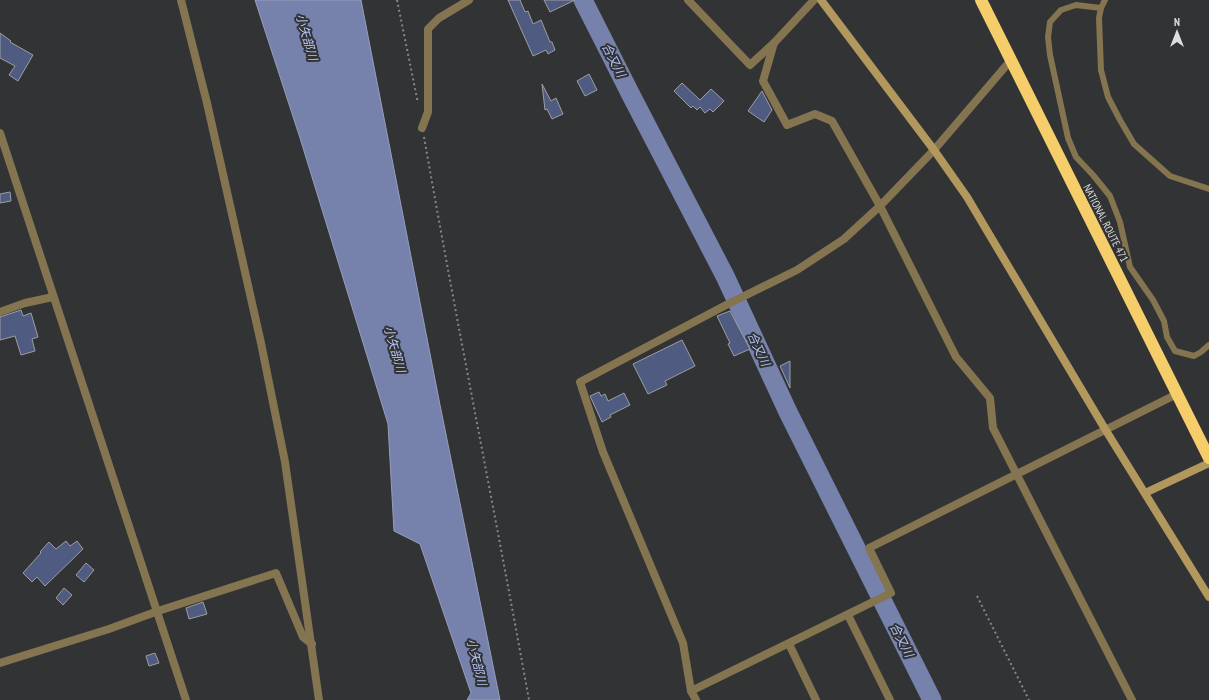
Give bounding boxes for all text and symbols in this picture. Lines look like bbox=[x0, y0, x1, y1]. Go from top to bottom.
water label: 小矢部川 bbox=[293, 12, 321, 64]
north arrow bbox=[1157, 12, 1197, 52]
text: N bbox=[1174, 15, 1180, 29]
water label: 合又川 bbox=[599, 41, 630, 81]
street label: NATIONAL ROUTE 471 bbox=[1080, 182, 1132, 264]
water label: 小矢部川 bbox=[381, 324, 409, 376]
water label: 合又川 bbox=[745, 330, 774, 370]
water label: 合又川 bbox=[887, 621, 918, 661]
water label: 小矢部川 bbox=[464, 637, 491, 689]

